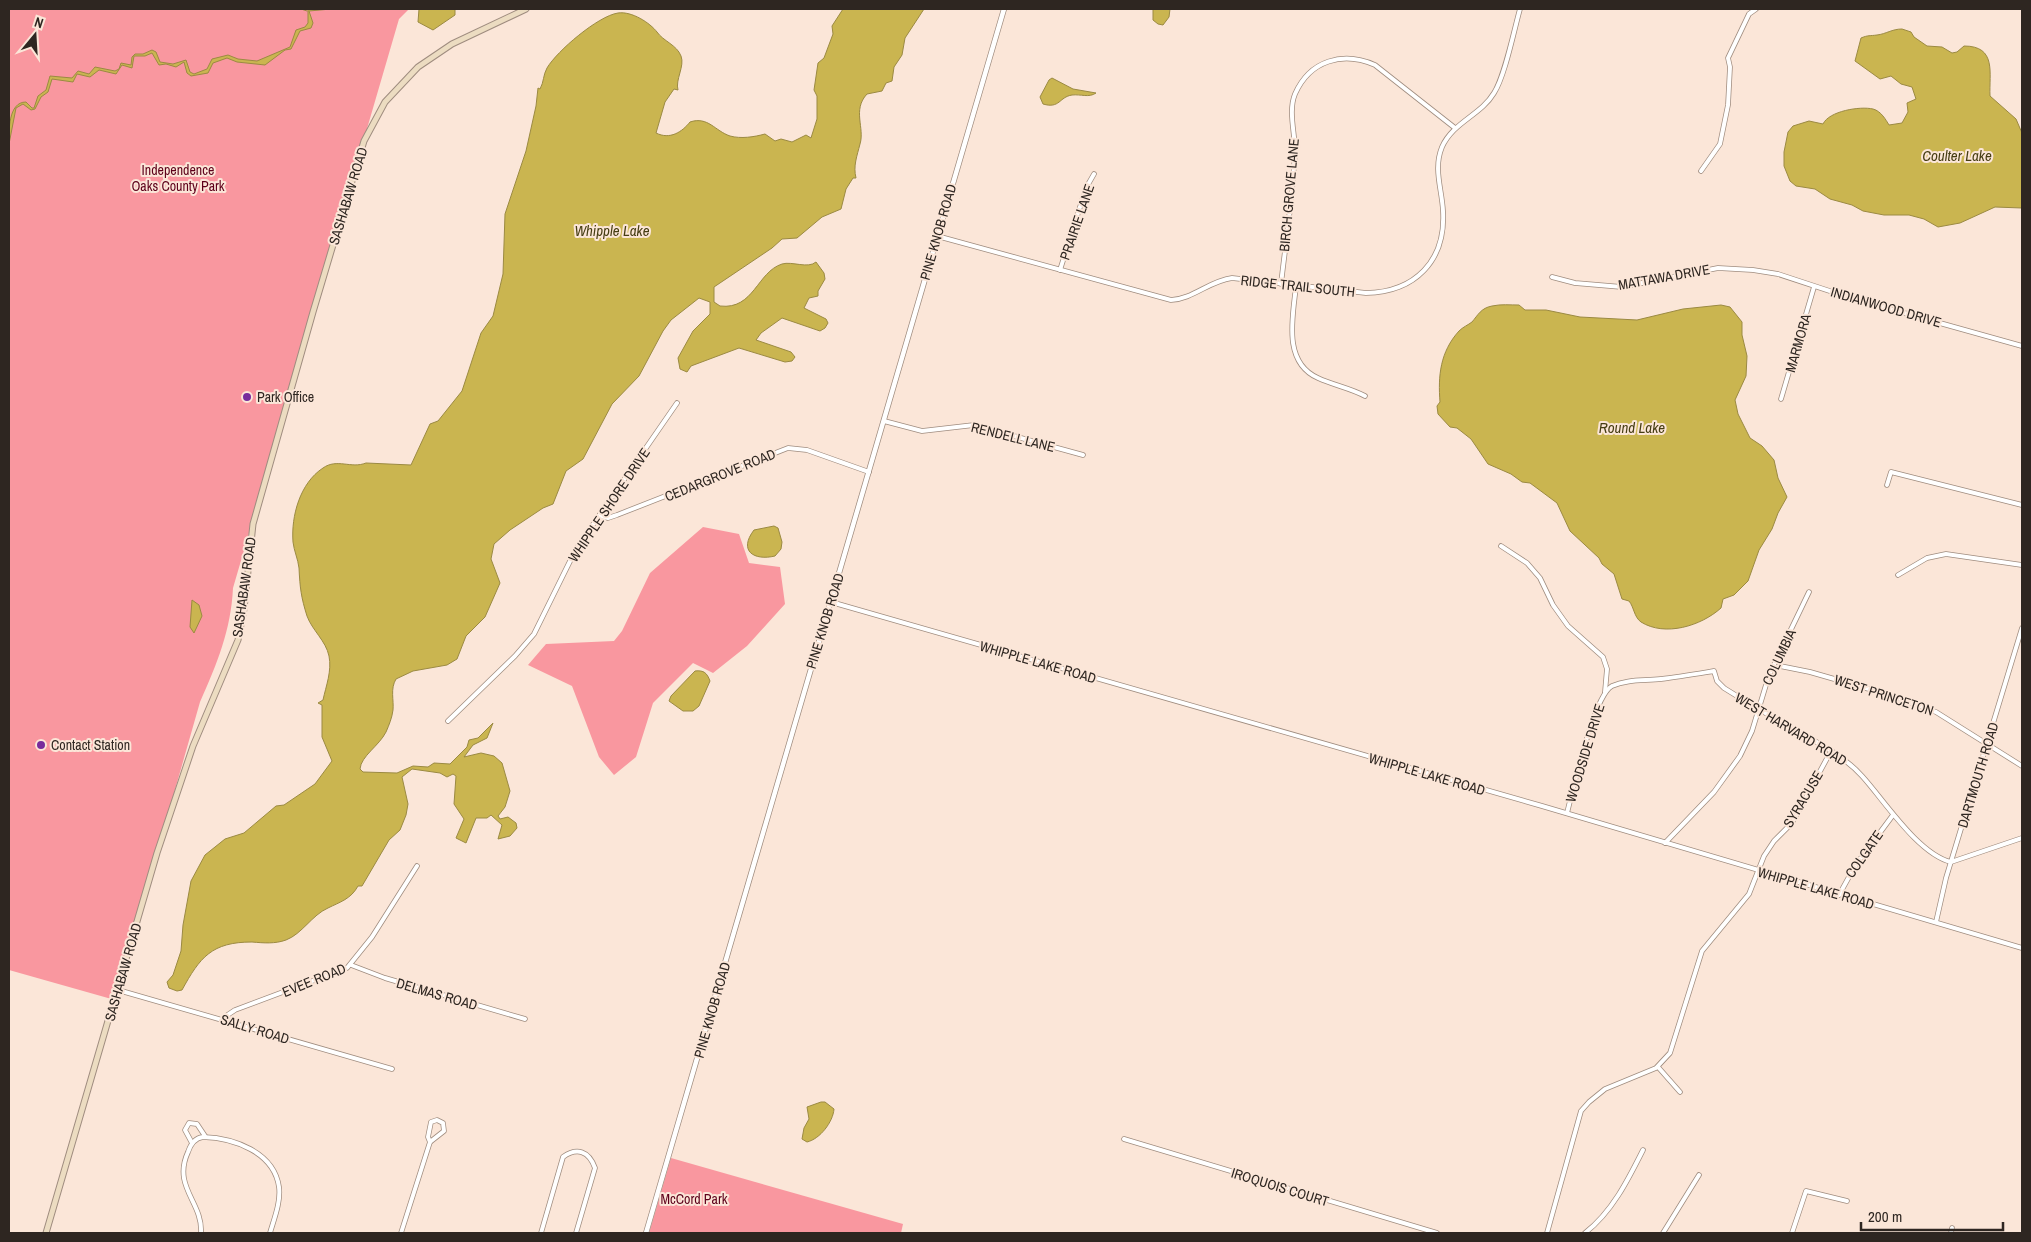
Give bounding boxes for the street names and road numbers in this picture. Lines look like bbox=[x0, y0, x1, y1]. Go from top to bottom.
street label: BIRCH GROVE LANE bbox=[1275, 138, 1303, 252]
street label: SASHABAW ROAD bbox=[325, 145, 371, 247]
street label: PINE KNOB ROAD bbox=[916, 182, 960, 282]
street label: PRAIRIE LANE bbox=[1056, 182, 1098, 262]
street label: MATTAWA DRIVE bbox=[1617, 260, 1711, 294]
street label: RIDGE TRAIL SOUTH bbox=[1240, 271, 1356, 301]
street label: INDIANWOOD DRIVE bbox=[1829, 283, 1943, 331]
street label: MARMORA bbox=[1781, 311, 1815, 374]
street label: RENDELL LANE bbox=[969, 418, 1057, 456]
street label: WHIPPLE SHORE DRIVE bbox=[564, 444, 654, 566]
street label: CEDARGROVE ROAD bbox=[662, 445, 778, 505]
street label: SASHABAW ROAD bbox=[228, 536, 260, 638]
street label: PINE KNOB ROAD bbox=[802, 571, 848, 671]
street label: COLUMBIA bbox=[1758, 626, 1800, 688]
street label: WHIPPLE LAKE ROAD bbox=[978, 637, 1098, 687]
street label: WEST PRINCETON bbox=[1832, 670, 1936, 720]
street label: WEST HARVARD ROAD bbox=[1732, 688, 1850, 770]
street label: WOODSIDE DRIVE bbox=[1561, 702, 1609, 804]
street label: DARTMOUTH ROAD bbox=[1953, 720, 2003, 830]
street label: WHIPPLE LAKE ROAD bbox=[1367, 749, 1487, 799]
street label: SYRACUSE bbox=[1779, 767, 1827, 831]
street label: COLGATE bbox=[1841, 827, 1887, 881]
street label: WHIPPLE LAKE ROAD bbox=[1756, 863, 1876, 913]
street label: SASHABAW ROAD bbox=[100, 921, 146, 1023]
street label: EVEE ROAD bbox=[280, 959, 348, 1001]
street label: PINE KNOB ROAD bbox=[690, 960, 734, 1060]
street label: DELMAS ROAD bbox=[394, 974, 480, 1014]
street label: SALLY ROAD bbox=[218, 1010, 292, 1048]
street label: IROQUOIS COURT bbox=[1229, 1164, 1331, 1210]

